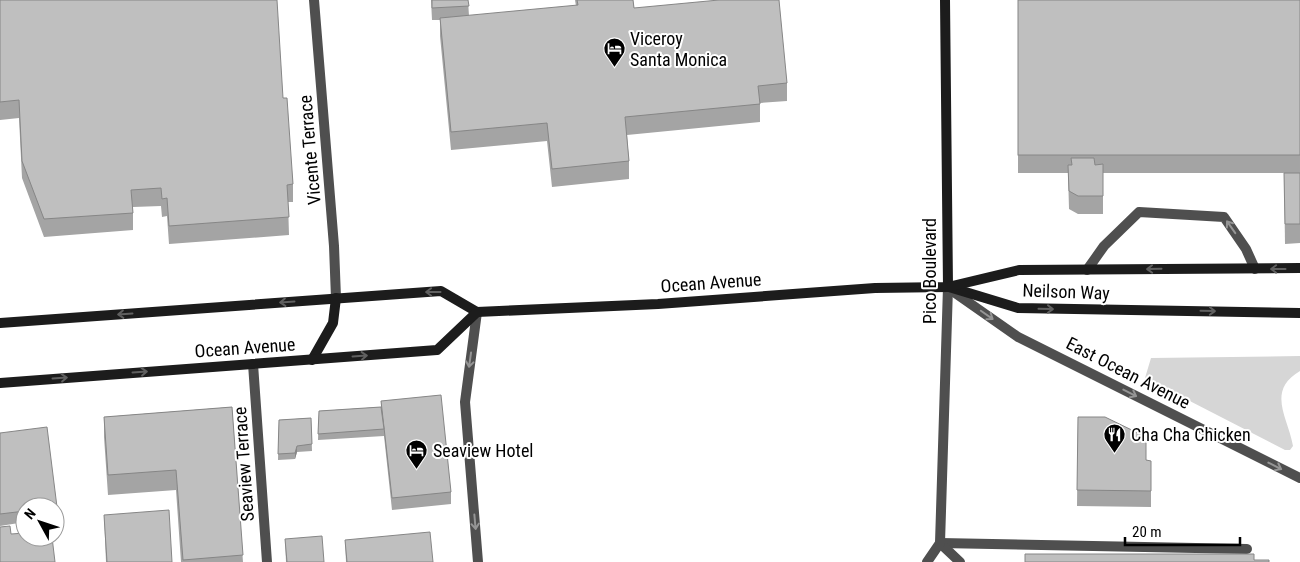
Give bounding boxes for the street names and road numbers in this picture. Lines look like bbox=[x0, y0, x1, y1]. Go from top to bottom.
street label: Vicente Terrace bbox=[294, 94, 325, 206]
street label: Pico Boulevard bbox=[919, 218, 940, 324]
street label: Ocean Avenue bbox=[660, 269, 762, 296]
street label: Neilson Way bbox=[1022, 279, 1111, 304]
street label: East Ocean Avenue bbox=[1063, 332, 1194, 413]
street label: Ocean Avenue bbox=[194, 334, 296, 361]
street label: Seaview Terrace bbox=[229, 406, 258, 522]

